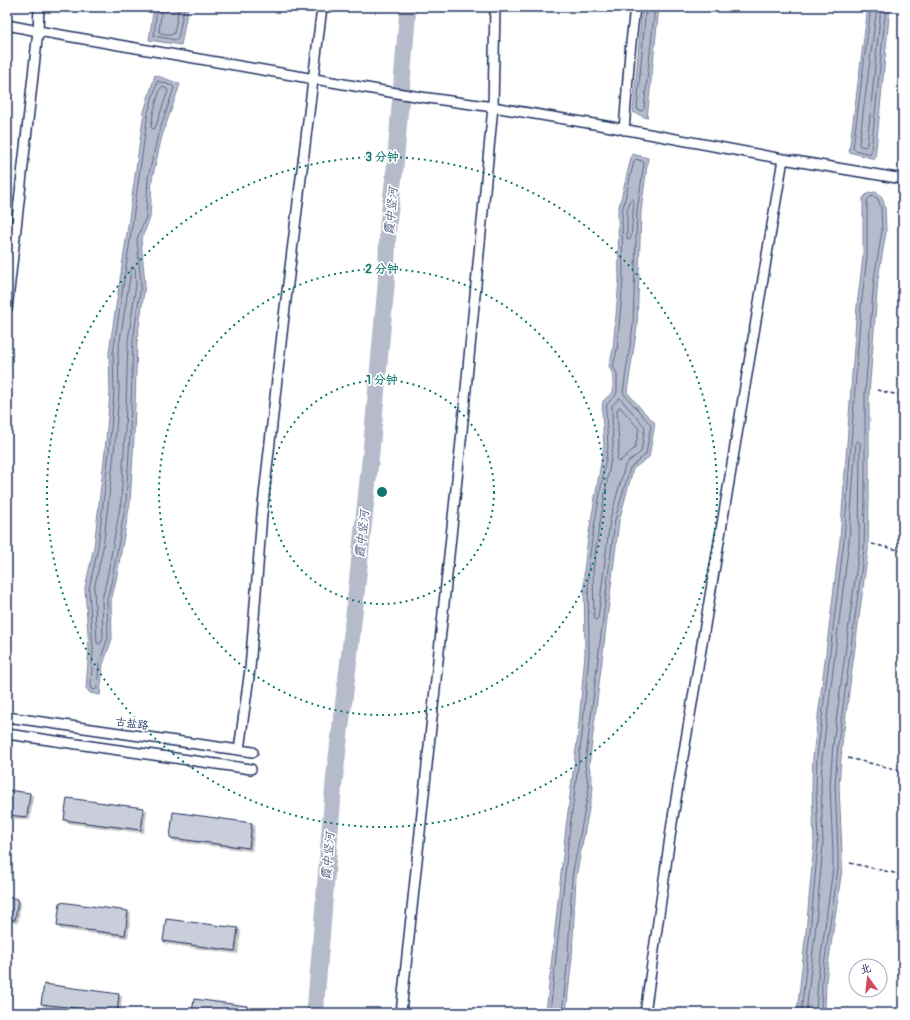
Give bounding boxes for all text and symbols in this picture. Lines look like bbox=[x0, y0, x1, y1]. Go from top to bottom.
text: 3 分钟 bbox=[365, 150, 399, 165]
water label: 霞中竖河 bbox=[382, 184, 401, 236]
text: 2 分钟 bbox=[365, 262, 399, 277]
text: 1 分钟 bbox=[366, 373, 398, 388]
centre of rings bbox=[375, 485, 389, 499]
water label: 霞中竖河 bbox=[353, 507, 373, 559]
street label: 古盐路 bbox=[115, 715, 149, 732]
water label: 霞中竖河 bbox=[319, 829, 338, 881]
north arrow bbox=[848, 958, 888, 998]
text: 北 bbox=[859, 961, 873, 977]

